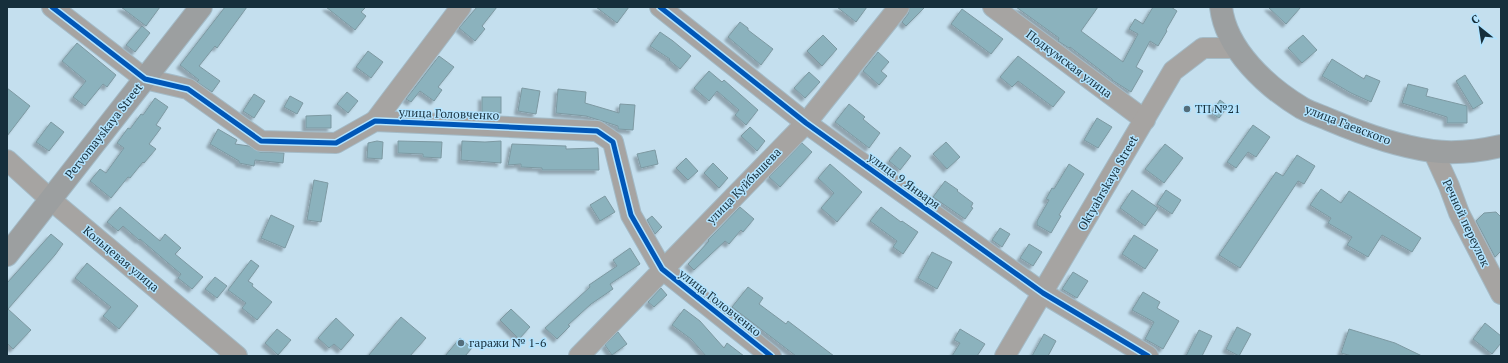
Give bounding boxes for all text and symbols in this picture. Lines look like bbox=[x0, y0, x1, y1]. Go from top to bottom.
north arrow bbox=[1460, 8, 1500, 48]
text: С bbox=[1468, 11, 1482, 27]
street label: Подкумская улица bbox=[1023, 26, 1115, 101]
street label: Pervomayskaya Street bbox=[62, 79, 146, 181]
place label: ТП №21 bbox=[1195, 101, 1240, 116]
street label: улица Гаевского bbox=[1302, 101, 1393, 148]
street label: улица Головченко bbox=[398, 104, 500, 123]
marker: ТП №21 bbox=[1182, 104, 1192, 114]
street label: Oktyabrskaya Street bbox=[1074, 132, 1141, 233]
street label: улица Куйбышева bbox=[703, 144, 784, 228]
street label: улица 9 Января bbox=[864, 149, 943, 212]
street label: Речной переулок bbox=[1440, 177, 1494, 269]
street label: Кольцевая улица bbox=[80, 223, 162, 295]
street label: улица Головченко bbox=[675, 265, 765, 340]
place label: гаражи № 1-6 bbox=[469, 335, 547, 350]
marker: гаражи № 1-6 bbox=[456, 338, 466, 348]

